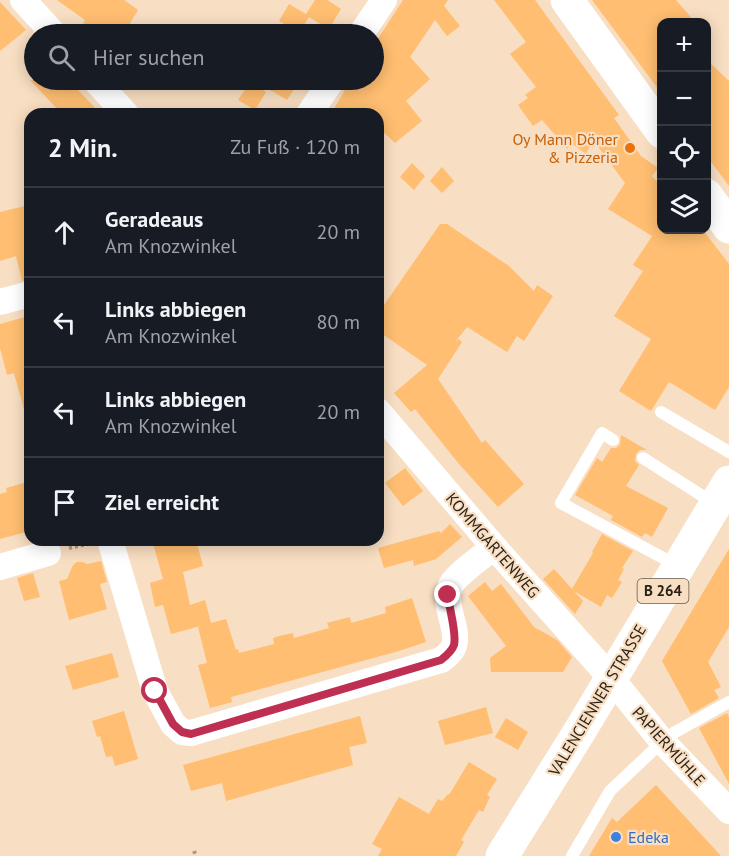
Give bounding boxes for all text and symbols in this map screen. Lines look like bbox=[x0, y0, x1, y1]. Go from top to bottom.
map controls bbox=[657, 18, 711, 234]
button: + bbox=[657, 18, 711, 72]
search box bbox=[24, 24, 384, 90]
icon: search bbox=[45, 41, 78, 74]
text: Hier suchen bbox=[93, 43, 205, 71]
button: − bbox=[657, 72, 711, 126]
button: locate bbox=[657, 126, 711, 180]
place label: Oy Mann Döner & Pizzeria bbox=[512, 129, 619, 167]
text: 2 Min. bbox=[48, 131, 118, 164]
text: Zu Fuß · 120 m bbox=[230, 134, 360, 160]
marker: Oy Mann Döner & Pizzeria bbox=[623, 141, 637, 155]
button: layers bbox=[657, 180, 711, 234]
text: Geradeaus bbox=[105, 205, 203, 233]
icon: ahead bbox=[48, 216, 81, 249]
text: 20 m bbox=[317, 219, 360, 245]
text: Am Knozwinkel bbox=[105, 233, 237, 259]
text: Links abbiegen bbox=[105, 295, 246, 323]
icon: left bbox=[48, 306, 81, 339]
text: 80 m bbox=[317, 309, 360, 335]
text: Am Knozwinkel bbox=[105, 323, 237, 349]
text: Links abbiegen bbox=[105, 385, 246, 413]
icon: left bbox=[48, 396, 81, 429]
text: 20 m bbox=[317, 399, 360, 425]
text: Am Knozwinkel bbox=[105, 413, 237, 439]
icon: arrive bbox=[48, 486, 81, 519]
text: Ziel erreicht bbox=[105, 488, 219, 516]
street label: KOMMGARTENWEG bbox=[442, 488, 544, 602]
road number: B 264 bbox=[638, 579, 688, 603]
route end bbox=[434, 581, 460, 607]
street label: VALENCIENNER STRASSE bbox=[543, 621, 650, 780]
route start bbox=[141, 677, 167, 703]
street label: PAPIERMÜHLE bbox=[628, 702, 710, 790]
place label: Edeka bbox=[628, 827, 669, 847]
marker: Edeka bbox=[609, 830, 623, 844]

